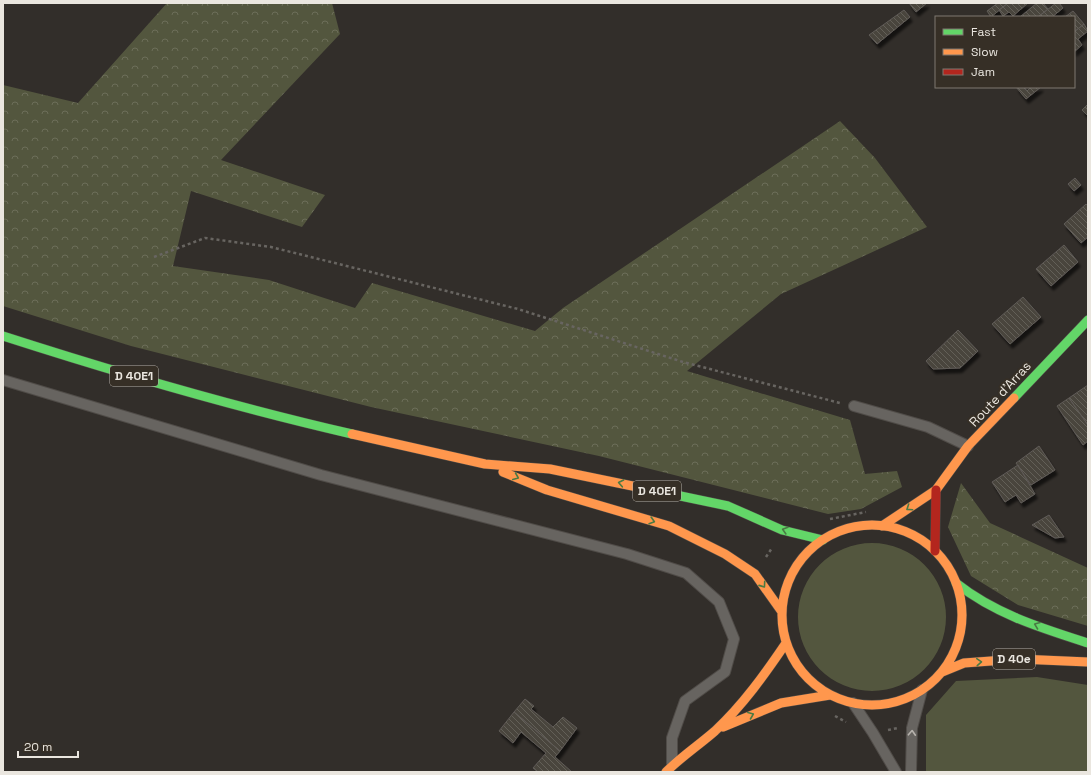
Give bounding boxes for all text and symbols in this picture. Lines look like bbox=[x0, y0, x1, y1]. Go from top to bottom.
legend bbox=[935, 16, 1075, 88]
text: Fast bbox=[971, 24, 996, 40]
text: Slow bbox=[971, 44, 998, 60]
text: Jam bbox=[971, 64, 995, 80]
street label: Route d'Arras bbox=[965, 358, 1035, 430]
road number: D 40E1 bbox=[110, 366, 158, 386]
one-way arrow bbox=[512, 472, 520, 480]
one-way arrow bbox=[618, 479, 624, 488]
road number: D 40E1 bbox=[633, 481, 681, 501]
one-way arrow bbox=[906, 503, 913, 511]
one-way arrow bbox=[648, 516, 655, 525]
one-way arrow bbox=[782, 526, 789, 535]
one-way arrow bbox=[758, 580, 765, 587]
one-way arrow bbox=[1034, 621, 1041, 630]
road number: D 40e bbox=[993, 649, 1035, 669]
one-way arrow bbox=[976, 657, 982, 666]
one-way arrow bbox=[747, 712, 754, 720]
one-way arrow bbox=[908, 730, 917, 736]
scale bar bbox=[18, 733, 78, 759]
text: 20 m bbox=[24, 739, 52, 755]

